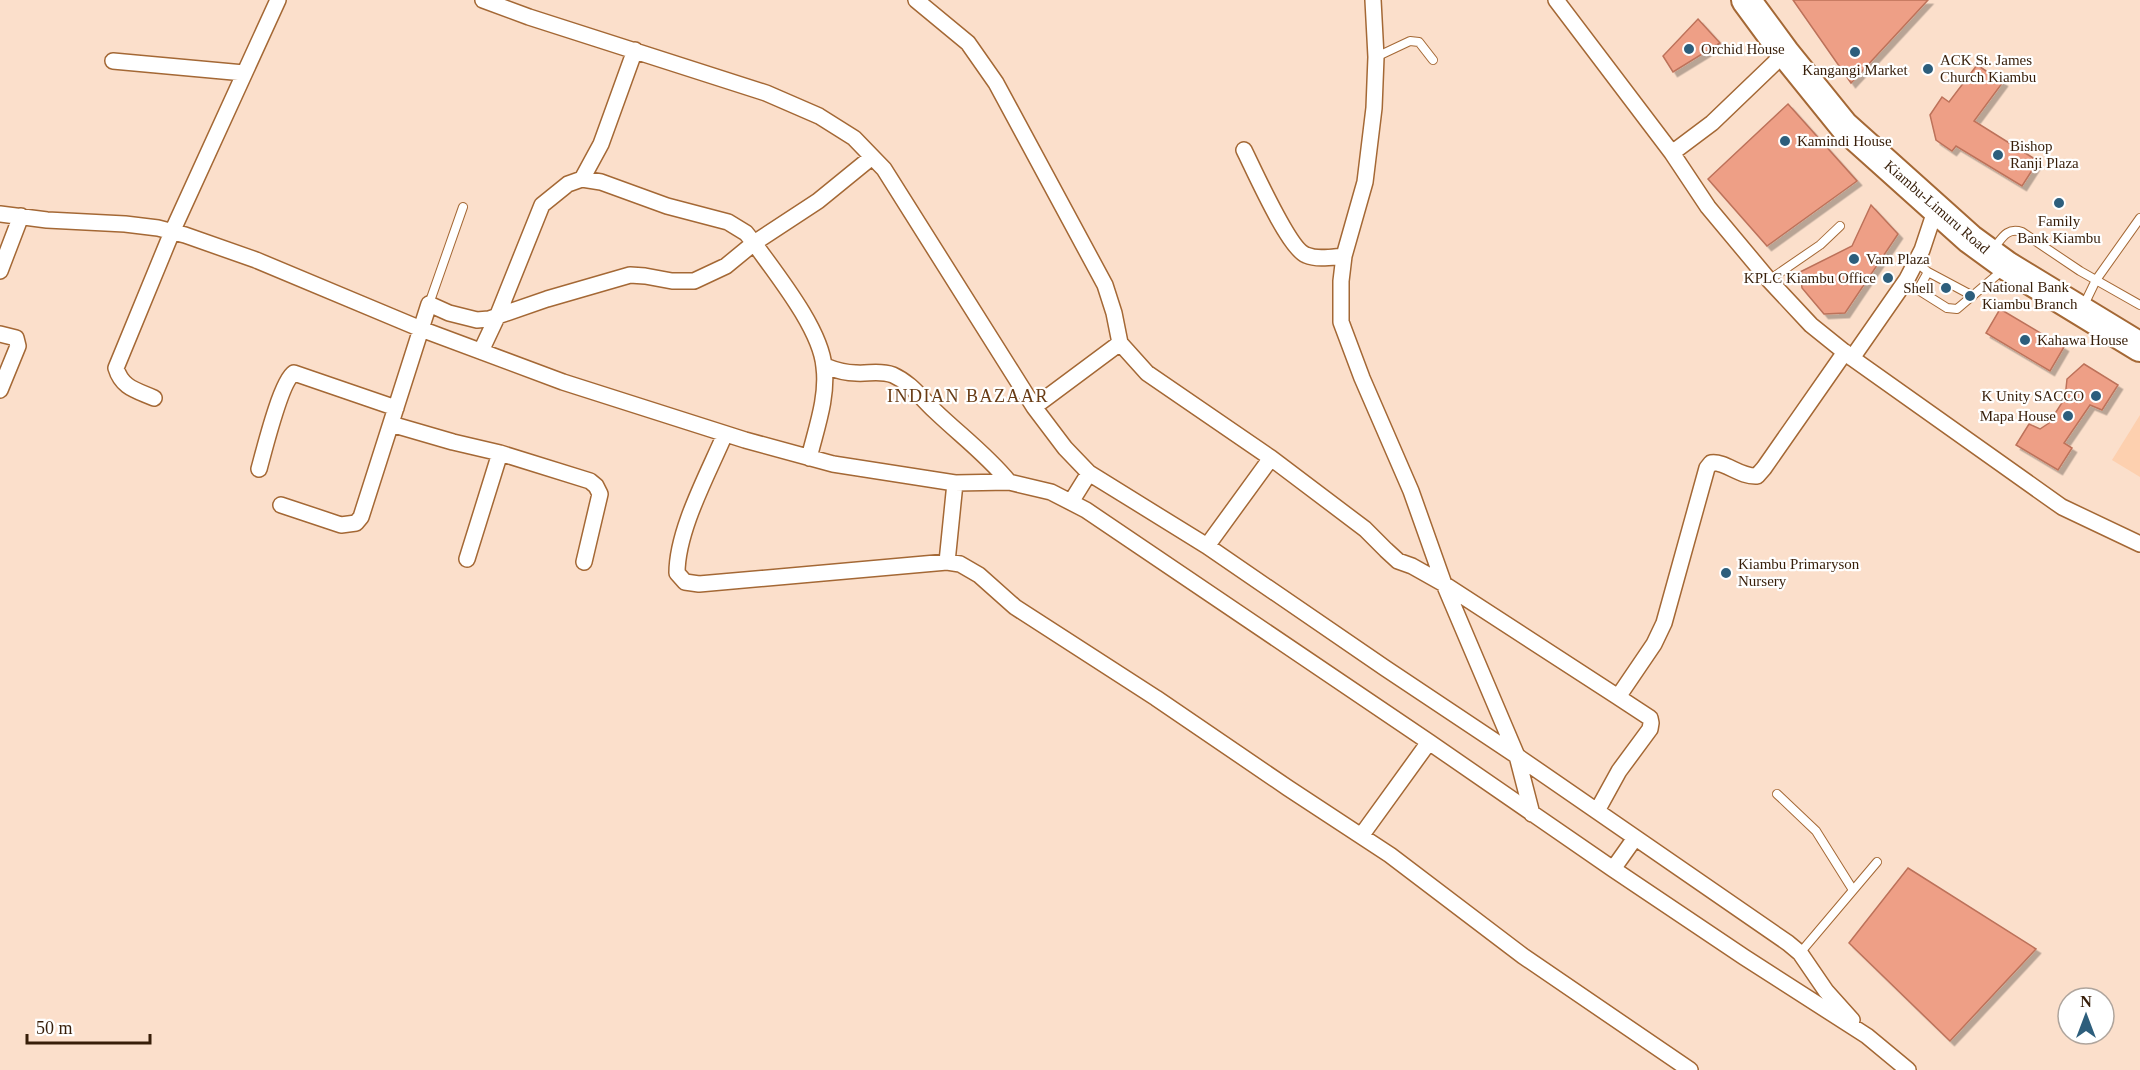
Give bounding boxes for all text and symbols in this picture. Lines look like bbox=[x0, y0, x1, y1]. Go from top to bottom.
place label: Orchid House bbox=[1701, 41, 1785, 57]
marker: Orchid House bbox=[1682, 42, 1696, 56]
marker: Kangangi Market bbox=[1848, 45, 1862, 59]
place label: ACK St. James Church Kiambu bbox=[1940, 52, 2037, 85]
place label: Kangangi Market bbox=[1802, 62, 1909, 78]
marker: ACK St. James Church Kiambu bbox=[1921, 62, 1935, 76]
place label: Kamindi House bbox=[1797, 133, 1892, 149]
marker: Kamindi House bbox=[1778, 134, 1792, 148]
place label: Bishop Ranji Plaza bbox=[2010, 138, 2079, 171]
marker: Bishop Ranji Plaza bbox=[1991, 148, 2005, 162]
street label: Kiambu-Limuru Road bbox=[1881, 157, 1993, 257]
marker: Family Bank Kiambu bbox=[2052, 196, 2066, 210]
place label: Family Bank Kiambu bbox=[2017, 213, 2101, 246]
place label: Vam Plaza bbox=[1866, 251, 1930, 267]
marker: Vam Plaza bbox=[1847, 252, 1861, 266]
place label: KPLC Kiambu Office bbox=[1744, 270, 1876, 286]
marker: KPLC Kiambu Office bbox=[1881, 271, 1895, 285]
place label: National Bank Kiambu Branch bbox=[1982, 279, 2078, 312]
place label: Shell bbox=[1903, 280, 1934, 296]
marker: Shell bbox=[1939, 281, 1953, 295]
marker: National Bank Kiambu Branch bbox=[1963, 289, 1977, 303]
place label: Kahawa House bbox=[2037, 332, 2129, 348]
marker: Kahawa House bbox=[2018, 333, 2032, 347]
district label: INDIAN BAZAAR bbox=[887, 386, 1049, 406]
place label: K Unity SACCO bbox=[1981, 388, 2084, 404]
marker: K Unity SACCO bbox=[2089, 389, 2103, 403]
place label: Mapa House bbox=[1980, 408, 2056, 424]
marker: Mapa House bbox=[2061, 409, 2075, 423]
place label: Kiambu Primaryson Nursery bbox=[1738, 556, 1860, 589]
marker: Kiambu Primaryson Nursery bbox=[1719, 566, 1733, 580]
north arrow bbox=[2056, 986, 2116, 1046]
text: N bbox=[2080, 993, 2092, 1010]
scale bar bbox=[27, 1007, 150, 1045]
text: 50 m bbox=[36, 1018, 73, 1038]

